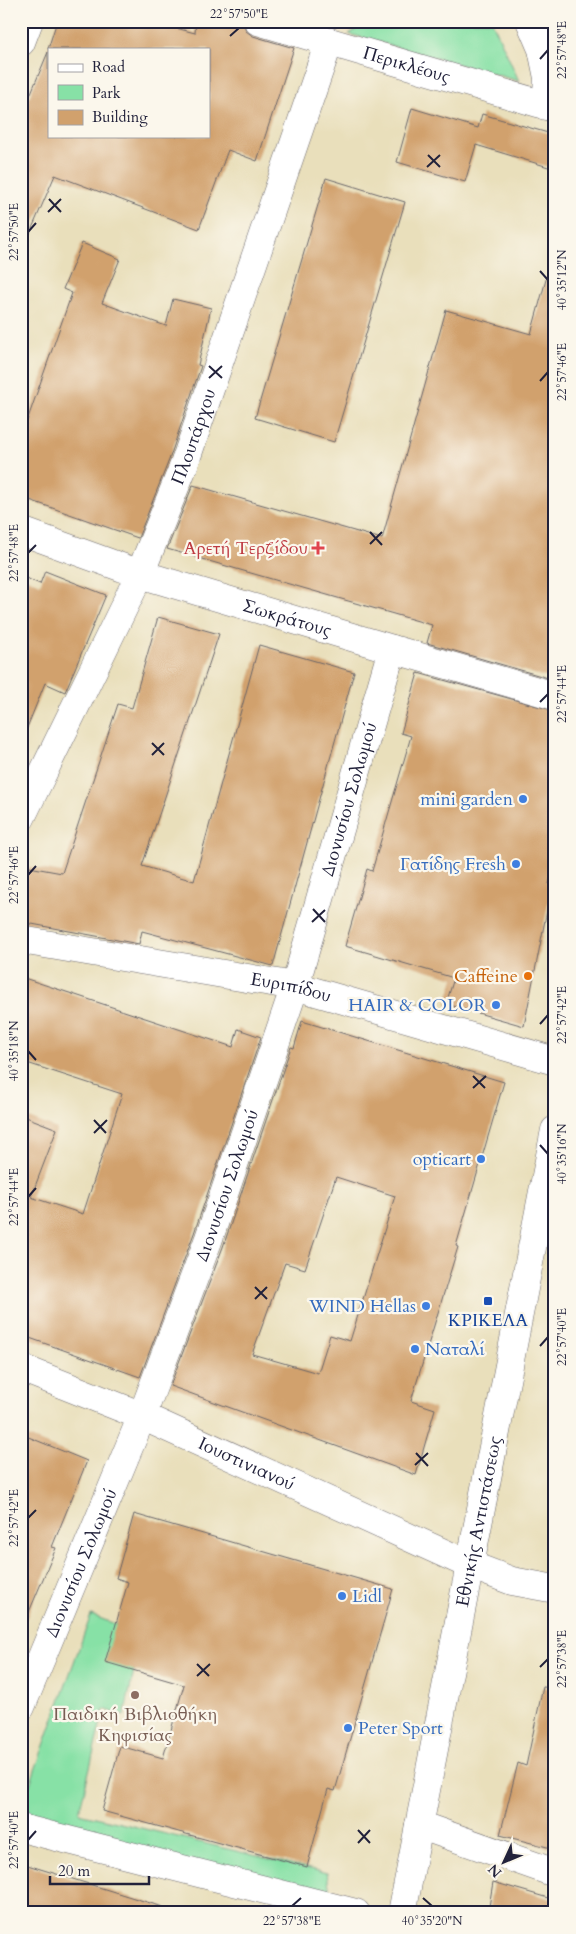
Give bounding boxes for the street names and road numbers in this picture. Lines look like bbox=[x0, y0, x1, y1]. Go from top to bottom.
street label: Περικλέους bbox=[360, 40, 454, 89]
street label: Πλουτάρχου bbox=[165, 385, 222, 488]
street label: Σωκράτους bbox=[240, 593, 335, 643]
street label: Διονυσίου Σολωμού bbox=[315, 719, 383, 879]
street label: Ευριπίδου bbox=[249, 966, 334, 1008]
street label: Διονυσίου Σολωμού bbox=[189, 1106, 264, 1265]
street label: Ιουστινιανού bbox=[194, 1431, 299, 1496]
street label: Εθνικής Αντιστάσεως bbox=[450, 1434, 507, 1609]
street label: Διονυσίου Σολωμού bbox=[39, 1485, 123, 1641]

